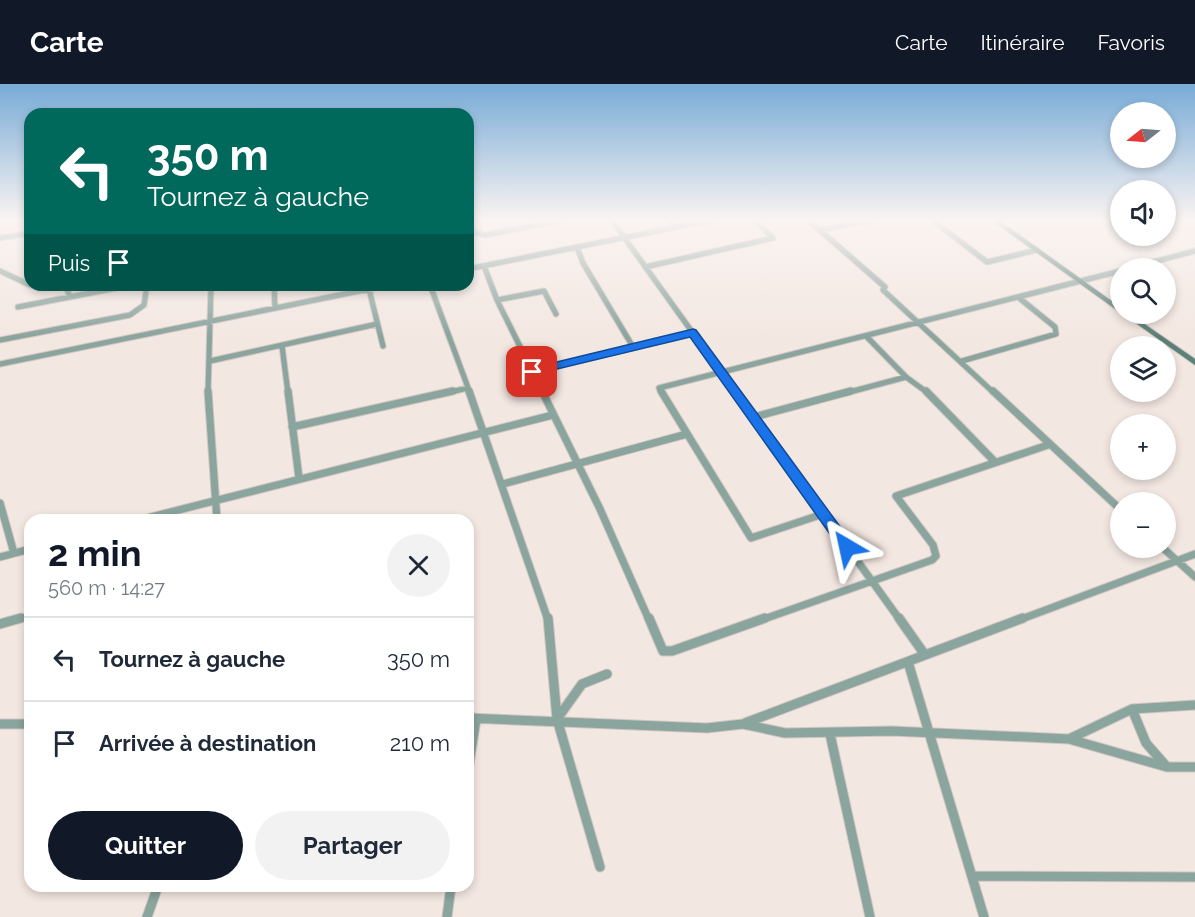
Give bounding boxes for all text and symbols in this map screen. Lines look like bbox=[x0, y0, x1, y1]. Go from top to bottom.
text: Carte bbox=[30, 26, 103, 59]
text: Carte bbox=[895, 30, 947, 55]
text: Itinéraire bbox=[980, 30, 1064, 55]
text: Favoris bbox=[1097, 30, 1165, 55]
north arrow bbox=[1110, 102, 1176, 168]
map controls bbox=[1110, 102, 1176, 558]
text: 350 m bbox=[147, 131, 269, 180]
icon: left bbox=[48, 132, 126, 210]
button: sound bbox=[1110, 180, 1176, 246]
text: Tournez à gauche bbox=[147, 181, 369, 212]
icon: arrive bbox=[102, 246, 135, 279]
text: Puis bbox=[48, 250, 90, 276]
button: search bbox=[1110, 258, 1176, 324]
button: layers bbox=[1110, 336, 1176, 402]
pin bbox=[506, 346, 557, 397]
icon: arrive bbox=[515, 355, 548, 388]
button: + bbox=[1110, 414, 1176, 480]
button: − bbox=[1110, 492, 1176, 558]
position arrow bbox=[815, 515, 879, 579]
text: 2 min bbox=[48, 532, 141, 574]
button: close bbox=[387, 534, 450, 597]
text: 560 m · 14:27 bbox=[48, 576, 165, 600]
icon: left bbox=[48, 643, 81, 676]
text: Tournez à gauche bbox=[99, 646, 285, 672]
text: 350 m bbox=[387, 646, 450, 672]
icon: arrive bbox=[48, 727, 81, 760]
text: Arrivée à destination bbox=[99, 730, 316, 756]
text: 210 m bbox=[390, 730, 450, 756]
button: Quitter bbox=[48, 811, 243, 880]
button: Partager bbox=[255, 811, 450, 880]

